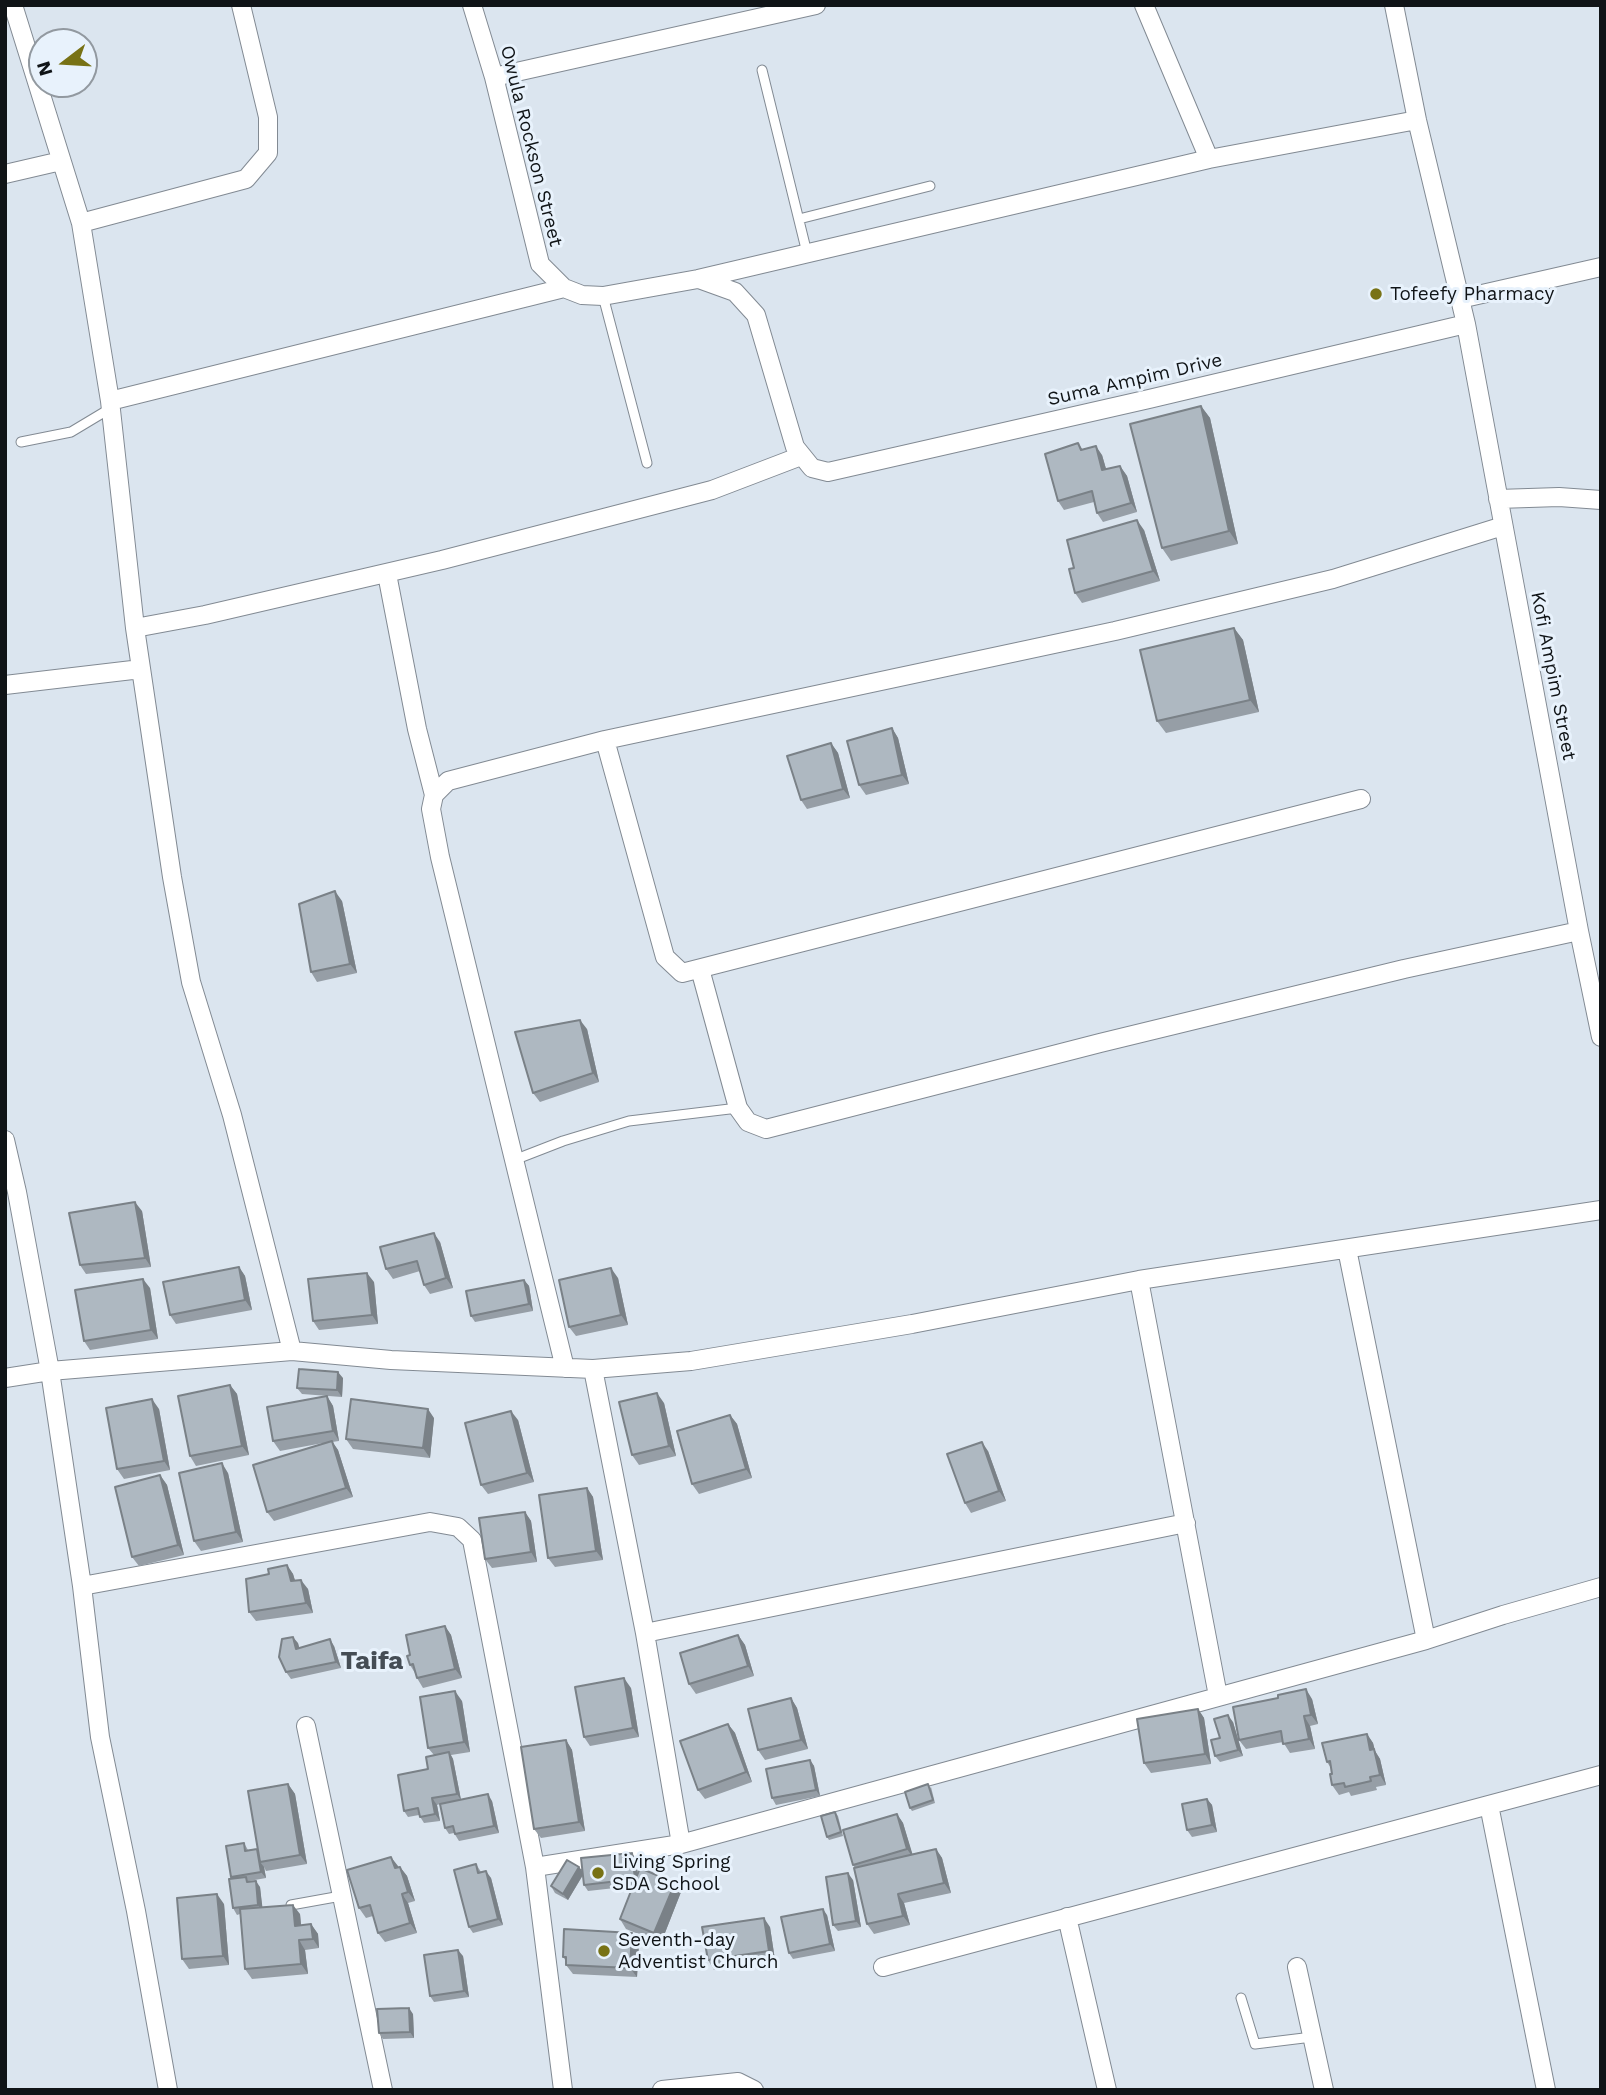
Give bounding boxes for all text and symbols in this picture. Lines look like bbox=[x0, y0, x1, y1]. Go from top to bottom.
north arrow bbox=[28, 28, 98, 98]
street label: Owula Rockson Street bbox=[495, 43, 567, 249]
text: N bbox=[31, 59, 57, 79]
place label: Tofeefy Pharmacy bbox=[1390, 283, 1554, 305]
marker: Tofeefy Pharmacy bbox=[1368, 286, 1384, 302]
street label: Suma Ampim Drive bbox=[1045, 349, 1225, 411]
street label: Kofi Ampim Street bbox=[1525, 590, 1581, 762]
district label: Taifa bbox=[341, 1645, 403, 1677]
place label: Living Spring SDA School bbox=[612, 1851, 730, 1895]
marker: Living Spring SDA School bbox=[590, 1865, 606, 1881]
place label: Seventh-day Adventist Church bbox=[618, 1929, 779, 1973]
marker: Seventh-day Adventist Church bbox=[596, 1943, 612, 1959]

